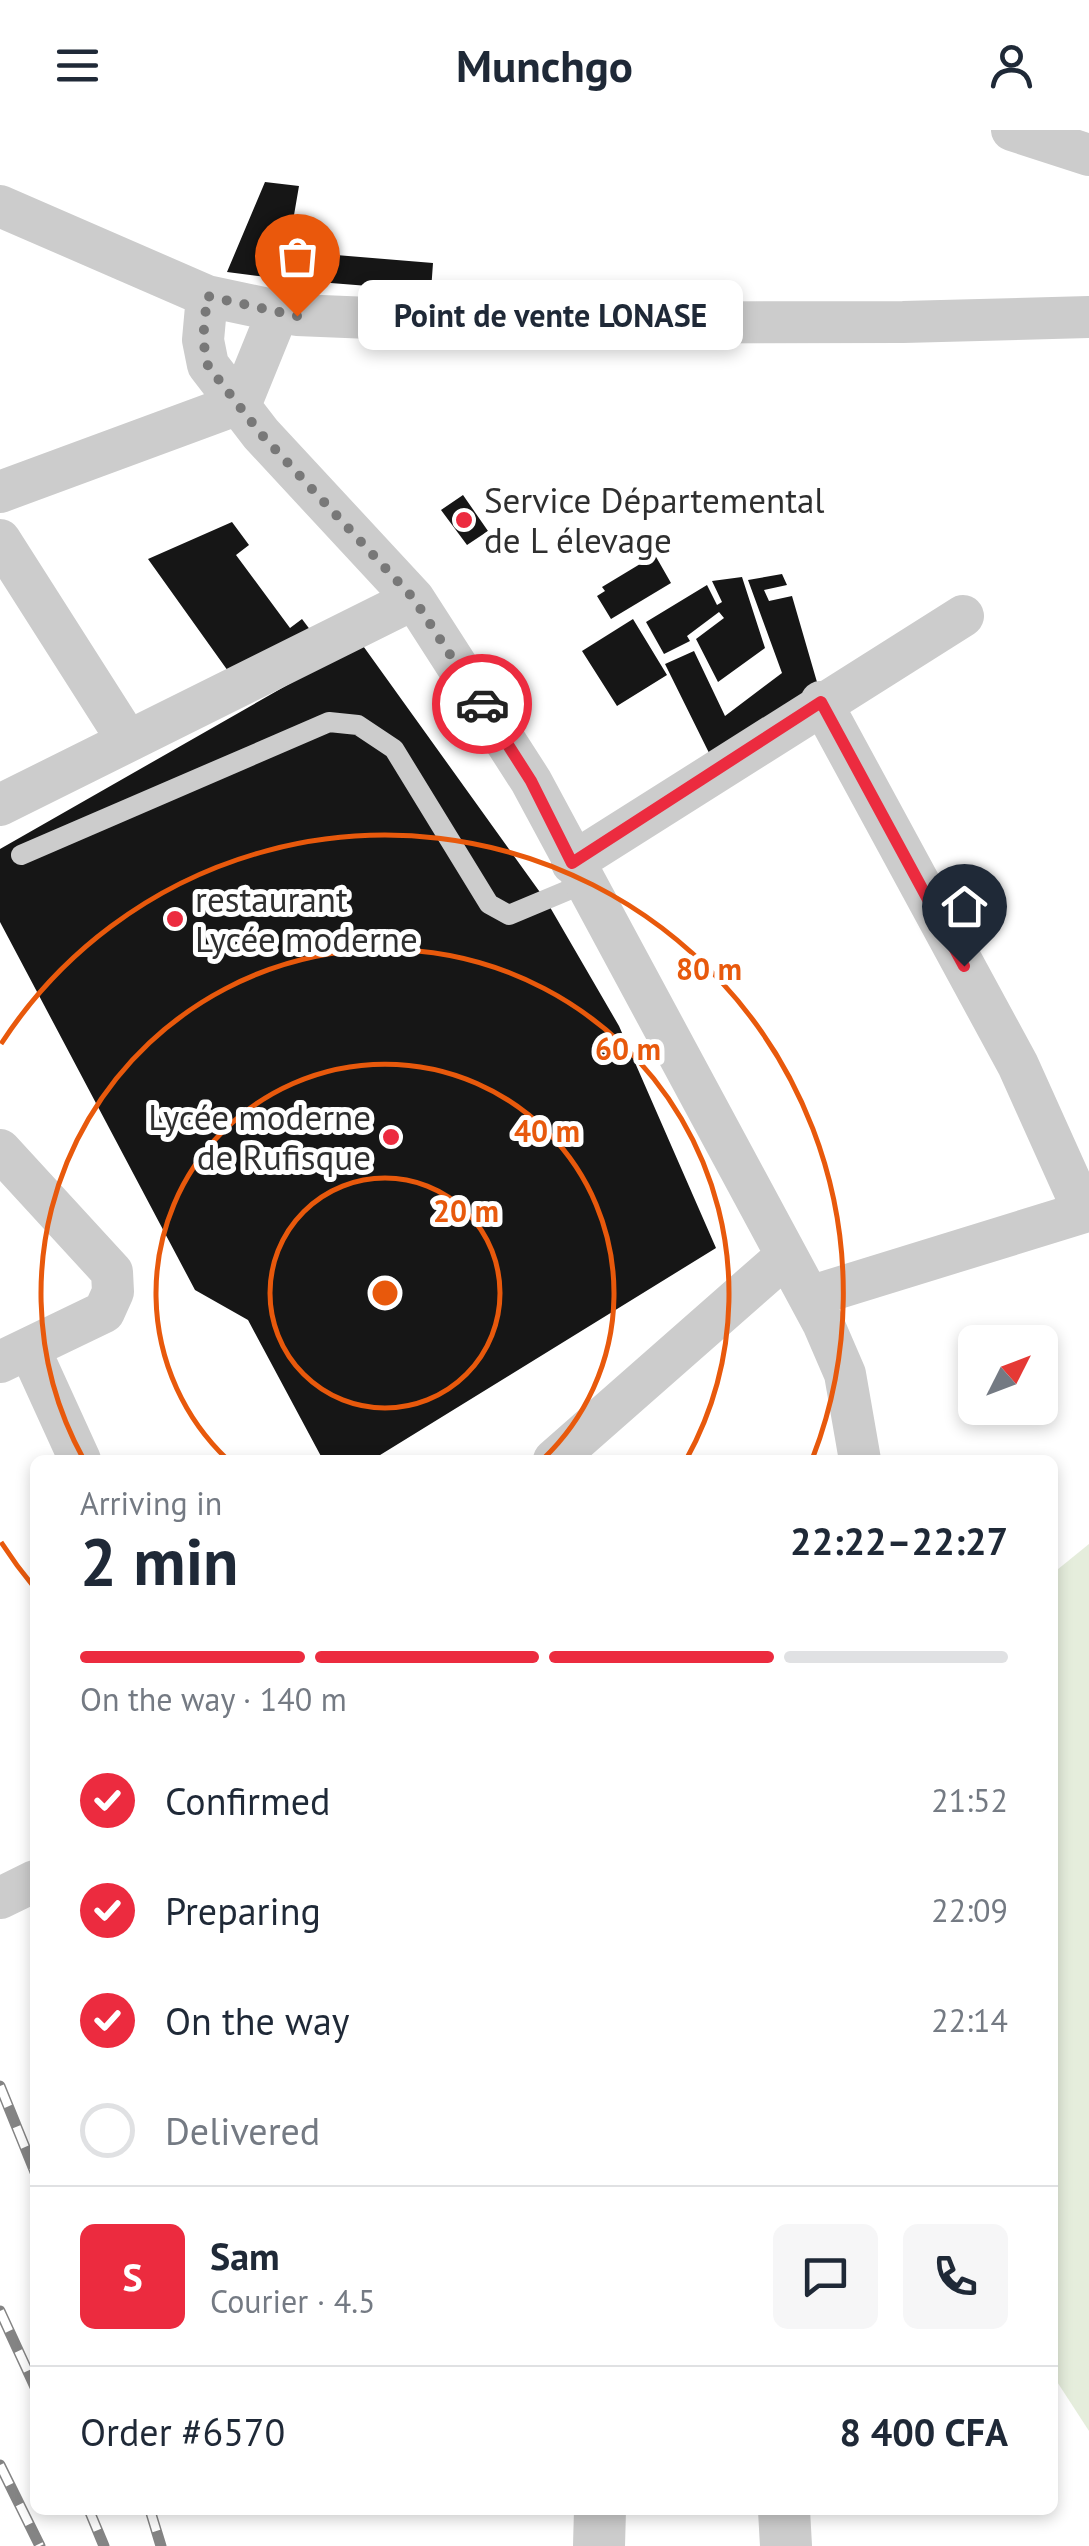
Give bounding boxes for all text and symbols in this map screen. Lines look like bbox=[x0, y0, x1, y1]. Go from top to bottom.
text: Munchgo bbox=[456, 36, 633, 94]
icon: menu bbox=[50, 38, 105, 93]
icon: person bbox=[984, 38, 1039, 93]
pin bbox=[255, 214, 340, 317]
icon: bag bbox=[270, 229, 325, 284]
callout: Point de vente LONASE bbox=[357, 281, 742, 351]
text: Point de vente LONASE bbox=[394, 294, 707, 336]
place label: Service Départemental de L élevage bbox=[484, 477, 825, 563]
marker: Service Départemental de L élevage bbox=[453, 509, 475, 531]
courier bbox=[432, 654, 532, 754]
icon: car bbox=[455, 677, 510, 732]
pin bbox=[922, 864, 1007, 967]
place label: restaurant Lycée moderne bbox=[195, 876, 418, 962]
icon: home bbox=[937, 879, 992, 934]
marker: restaurant Lycée moderne bbox=[164, 908, 186, 930]
text: 80 m bbox=[676, 949, 742, 988]
text: 60 m bbox=[595, 1029, 661, 1068]
place label: Lycée moderne de Rufisque bbox=[148, 1094, 371, 1180]
text: 40 m bbox=[514, 1111, 580, 1150]
marker: Lycée moderne de Rufisque bbox=[380, 1126, 402, 1148]
text: 20 m bbox=[433, 1191, 499, 1230]
centre of rings bbox=[367, 1275, 403, 1311]
north arrow bbox=[958, 1325, 1058, 1425]
map controls bbox=[958, 1325, 1058, 1425]
text: Arriving in bbox=[80, 1482, 222, 1524]
text: 22:22–22:27 bbox=[790, 1516, 1008, 1565]
text: 2 min bbox=[80, 1519, 239, 1603]
text: On the way · 140 m bbox=[80, 1678, 347, 1720]
icon: check bbox=[80, 1773, 135, 1828]
text: Confirmed bbox=[165, 1776, 331, 1825]
text: 21:52 bbox=[931, 1779, 1008, 1821]
icon: check bbox=[80, 1883, 135, 1938]
text: Preparing bbox=[165, 1886, 321, 1935]
text: 22:09 bbox=[931, 1889, 1008, 1931]
icon: check bbox=[80, 1993, 135, 2048]
text: On the way bbox=[165, 1996, 350, 2045]
text: 22:14 bbox=[931, 1999, 1008, 2041]
text: Delivered bbox=[165, 2106, 320, 2155]
button: chat bbox=[773, 2224, 878, 2329]
button: phone bbox=[903, 2224, 1008, 2329]
text: Sam bbox=[210, 2231, 280, 2280]
text: S bbox=[122, 2252, 143, 2301]
text: Courier · 4.5 bbox=[210, 2280, 376, 2322]
text: Order #6570 bbox=[80, 2407, 285, 2456]
text: 8 400 CFA bbox=[840, 2407, 1008, 2456]

